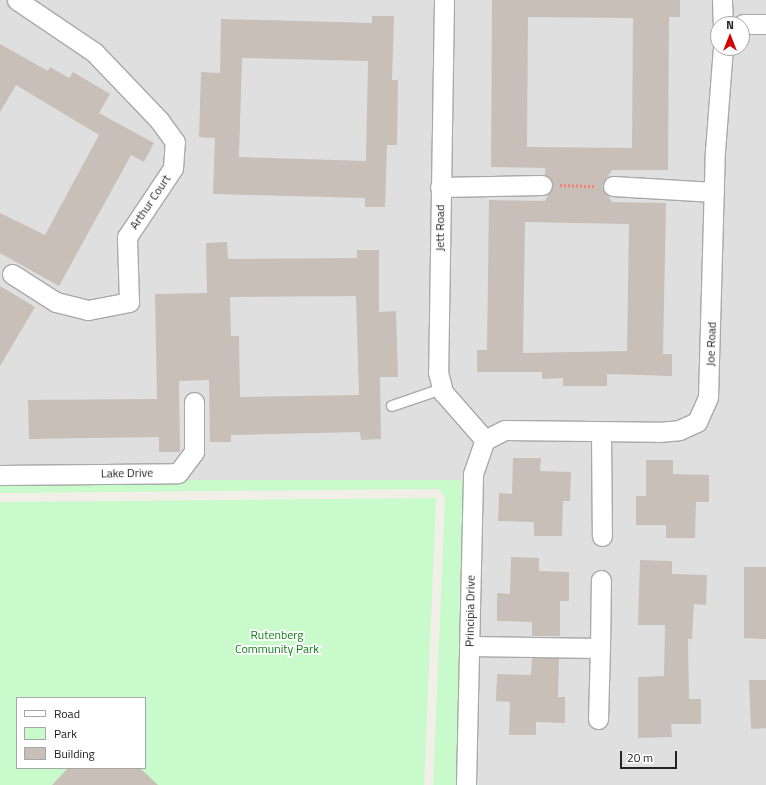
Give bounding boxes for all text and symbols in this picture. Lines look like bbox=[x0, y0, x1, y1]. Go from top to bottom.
north arrow bbox=[710, 16, 750, 56]
text: N bbox=[726, 17, 734, 33]
street label: Arthur Court bbox=[127, 172, 173, 232]
street label: Jett Road bbox=[433, 205, 447, 251]
street label: Joe Road bbox=[703, 322, 719, 366]
street label: Lake Drive bbox=[101, 465, 153, 481]
street label: Principia Drive bbox=[462, 575, 478, 647]
park label: Rutenberg Community Park bbox=[235, 628, 319, 656]
legend bbox=[16, 697, 146, 769]
text: Road bbox=[54, 704, 80, 723]
text: Park bbox=[54, 724, 77, 743]
scale bar bbox=[622, 743, 679, 769]
text: Building bbox=[54, 744, 95, 763]
text: 20 m bbox=[627, 748, 653, 767]

